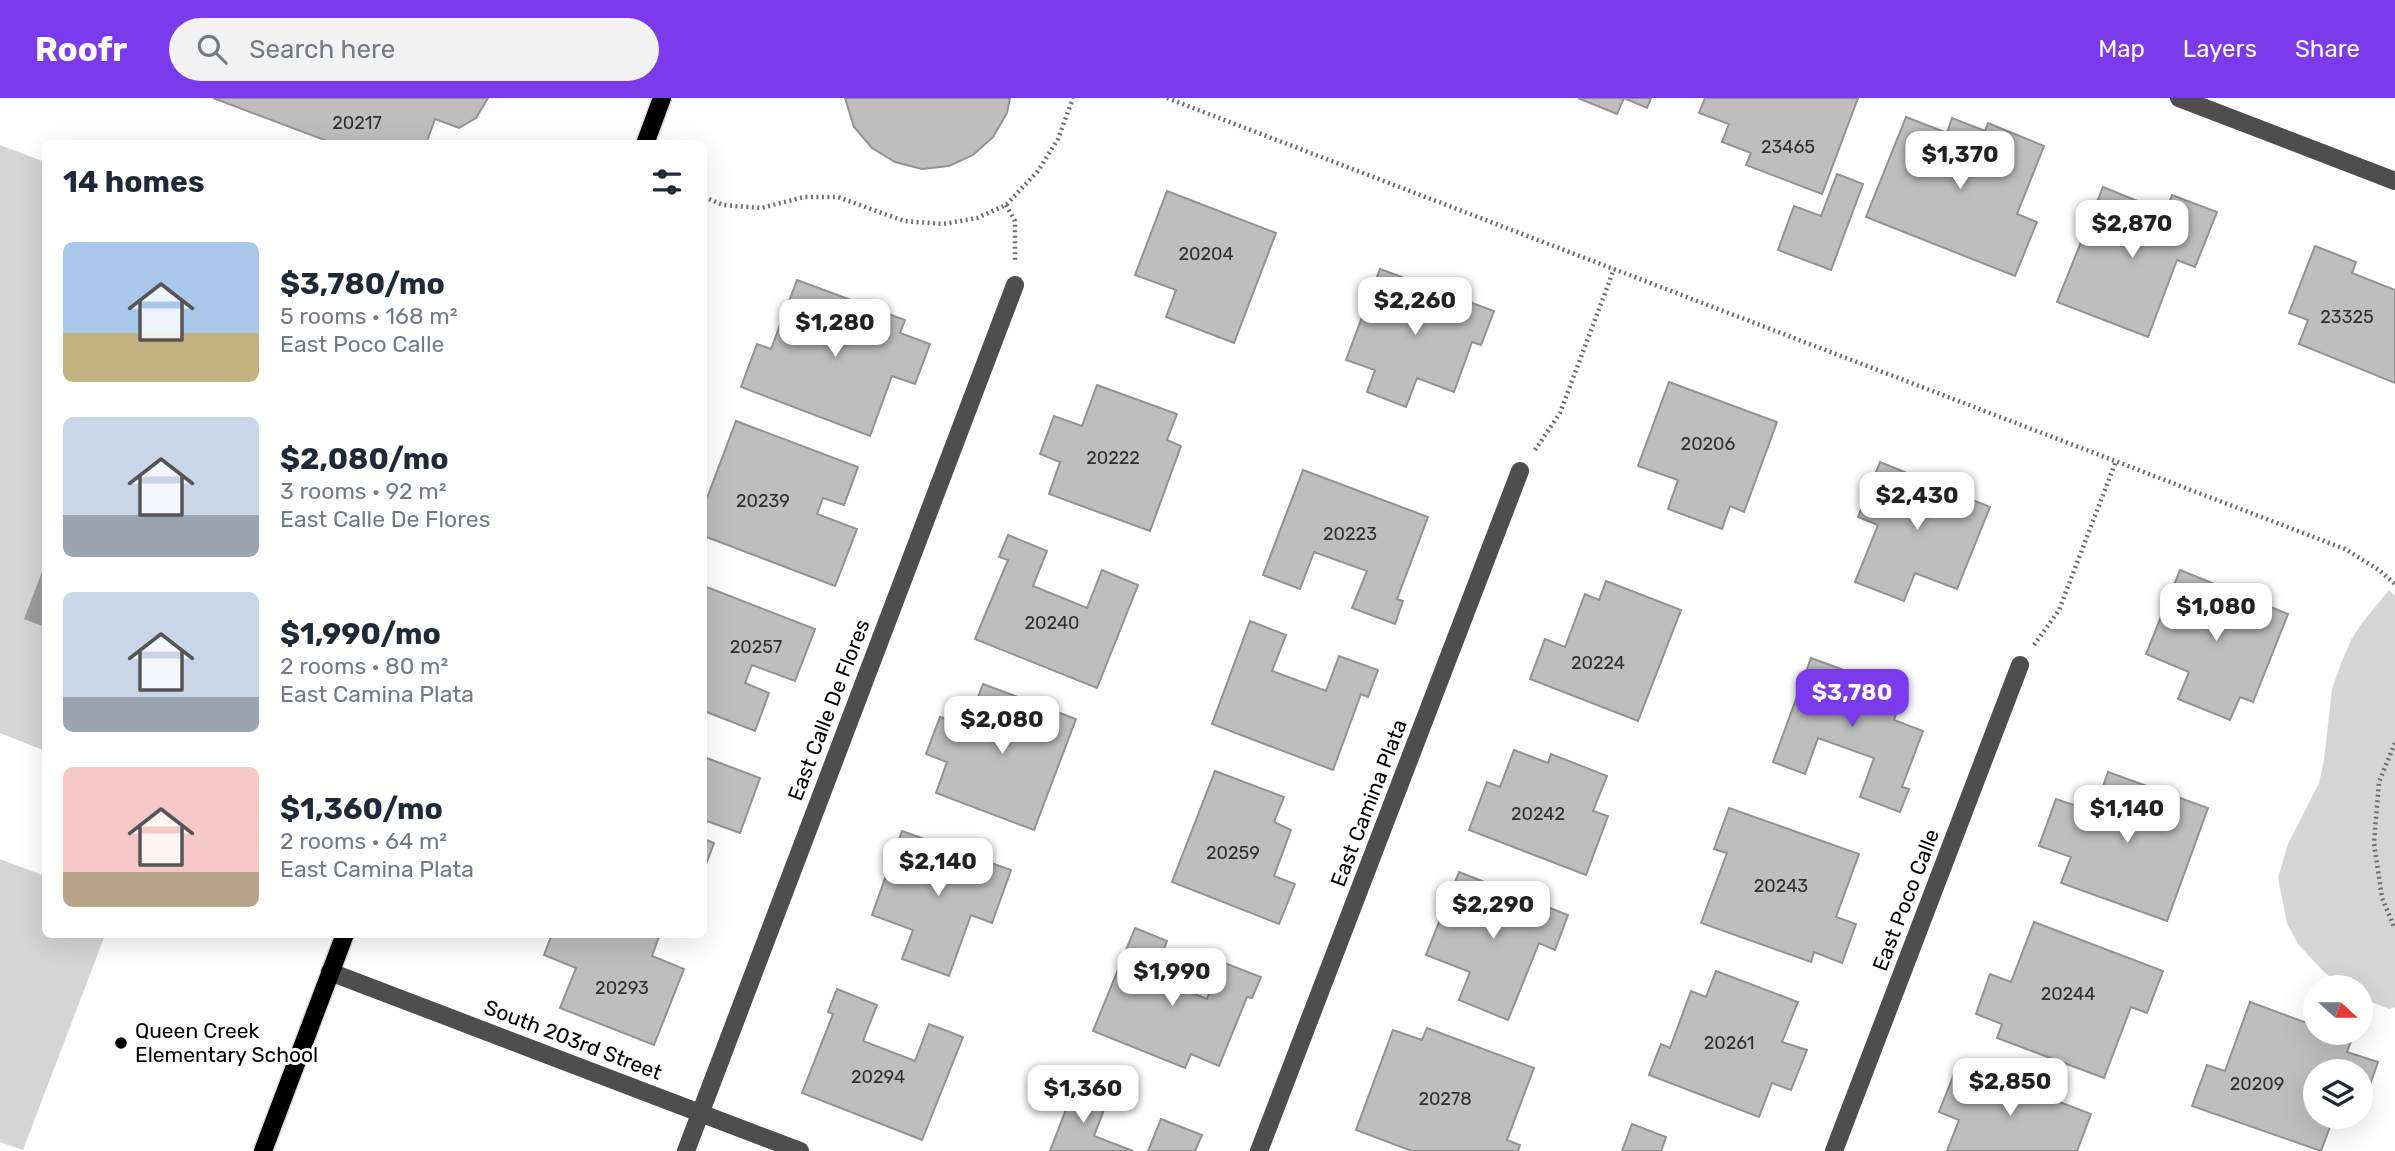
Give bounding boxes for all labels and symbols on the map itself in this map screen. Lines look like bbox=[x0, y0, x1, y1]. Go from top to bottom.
house number: 20217 bbox=[332, 112, 382, 134]
pin: $1,370 bbox=[1903, 132, 2017, 191]
house number: 23465 bbox=[1761, 136, 1815, 158]
pin: $2,870 bbox=[2075, 200, 2189, 260]
house number: 20204 bbox=[1178, 243, 1234, 265]
pin: $2,260 bbox=[1358, 278, 1472, 337]
pin: $1,280 bbox=[778, 300, 892, 359]
house number: 23325 bbox=[2320, 306, 2374, 328]
house number: 20206 bbox=[1681, 433, 1736, 455]
house number: 20222 bbox=[1086, 447, 1140, 469]
pin: $2,430 bbox=[1860, 472, 1974, 532]
house number: 20239 bbox=[736, 490, 790, 512]
house number: 20223 bbox=[1323, 523, 1377, 545]
pin: $1,080 bbox=[2159, 584, 2273, 643]
house number: 20240 bbox=[1025, 612, 1080, 634]
street label: East Calle De Flores bbox=[782, 616, 875, 804]
house number: 20257 bbox=[730, 636, 782, 658]
house number: 20224 bbox=[1571, 652, 1625, 674]
pin: $3,780 bbox=[1795, 670, 1909, 729]
pin: $2,080 bbox=[945, 696, 1059, 756]
street label: East Camina Plata bbox=[1325, 716, 1412, 890]
pin: $1,140 bbox=[2070, 786, 2184, 845]
house number: 20242 bbox=[1511, 803, 1565, 825]
street label: East Poco Calle bbox=[1867, 825, 1944, 974]
pin: $2,140 bbox=[881, 838, 995, 898]
house number: 20259 bbox=[1206, 842, 1260, 864]
house number: 20243 bbox=[1754, 875, 1808, 897]
pin: $2,290 bbox=[1436, 882, 1550, 941]
pin: $1,990 bbox=[1115, 948, 1229, 1008]
north arrow bbox=[2303, 975, 2373, 1045]
house number: 20293 bbox=[595, 977, 649, 999]
house number: 20244 bbox=[2041, 983, 2095, 1005]
street label: South 203rd Street bbox=[481, 994, 666, 1085]
place label: Queen Creek Elementary School bbox=[135, 1018, 318, 1067]
house number: 20261 bbox=[1704, 1032, 1754, 1054]
marker: Queen Creek Elementary School bbox=[113, 1035, 129, 1051]
pin: $2,850 bbox=[1953, 1058, 2067, 1118]
house number: 20294 bbox=[851, 1066, 905, 1088]
pin: $1,360 bbox=[1026, 1066, 1140, 1125]
house number: 20209 bbox=[2230, 1073, 2284, 1095]
house number: 20278 bbox=[1418, 1088, 1472, 1110]

